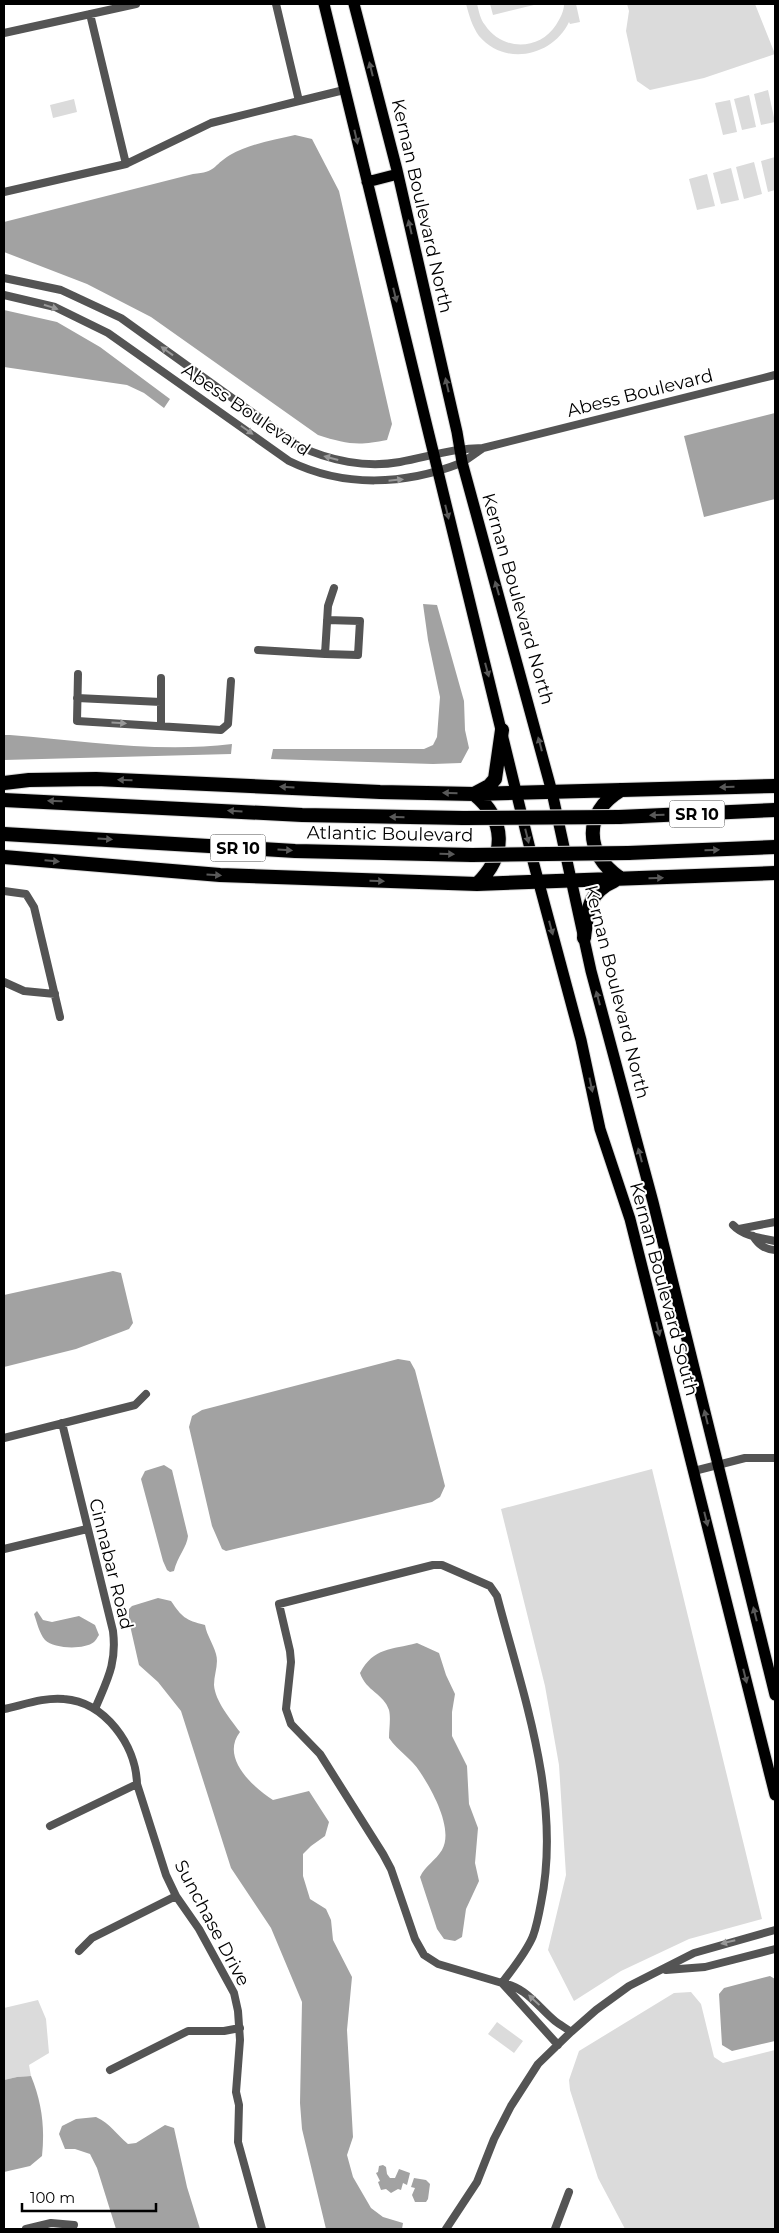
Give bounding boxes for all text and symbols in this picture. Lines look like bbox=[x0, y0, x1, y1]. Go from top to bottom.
one-way arrow bbox=[367, 61, 375, 76]
street label: Kernan Boulevard North bbox=[387, 97, 457, 315]
one-way arrow bbox=[352, 129, 360, 144]
one-way arrow bbox=[406, 219, 414, 234]
one-way arrow bbox=[391, 287, 399, 302]
one-way arrow bbox=[44, 303, 59, 311]
one-way arrow bbox=[160, 346, 174, 356]
street label: Abess Boulevard bbox=[178, 359, 314, 461]
street label: Abess Boulevard bbox=[565, 364, 715, 422]
one-way arrow bbox=[442, 376, 450, 392]
one-way arrow bbox=[240, 425, 254, 435]
one-way arrow bbox=[324, 453, 339, 461]
one-way arrow bbox=[388, 476, 404, 484]
street label: Kernan Boulevard North bbox=[477, 491, 559, 707]
one-way arrow bbox=[443, 505, 451, 520]
one-way arrow bbox=[493, 580, 501, 595]
one-way arrow bbox=[483, 662, 491, 677]
one-way arrow bbox=[111, 720, 127, 728]
one-way arrow bbox=[536, 737, 544, 752]
one-way arrow bbox=[117, 776, 133, 784]
one-way arrow bbox=[279, 783, 295, 791]
one-way arrow bbox=[718, 783, 734, 791]
one-way arrow bbox=[441, 789, 457, 797]
one-way arrow bbox=[47, 797, 63, 805]
road number: SR 10 bbox=[670, 801, 724, 828]
one-way arrow bbox=[226, 807, 242, 815]
one-way arrow bbox=[648, 812, 664, 820]
one-way arrow bbox=[389, 813, 405, 821]
street label: Atlantic Boulevard bbox=[307, 822, 473, 846]
one-way arrow bbox=[523, 829, 531, 844]
road number: SR 10 bbox=[210, 834, 266, 861]
one-way arrow bbox=[97, 836, 113, 844]
one-way arrow bbox=[704, 846, 720, 854]
one-way arrow bbox=[277, 847, 293, 855]
one-way arrow bbox=[439, 851, 455, 859]
one-way arrow bbox=[45, 857, 61, 865]
one-way arrow bbox=[206, 871, 222, 879]
one-way arrow bbox=[648, 873, 664, 881]
one-way arrow bbox=[369, 877, 385, 885]
street label: Kernan Boulevard North bbox=[580, 883, 654, 1101]
one-way arrow bbox=[547, 920, 555, 935]
one-way arrow bbox=[594, 990, 602, 1005]
one-way arrow bbox=[587, 1078, 595, 1093]
one-way arrow bbox=[636, 1147, 644, 1162]
street label: Kernan Boulevard South bbox=[625, 1180, 703, 1398]
one-way arrow bbox=[654, 1322, 662, 1337]
one-way arrow bbox=[702, 1409, 710, 1424]
street label: Cinnabar Road bbox=[84, 1496, 138, 1632]
one-way arrow bbox=[702, 1511, 710, 1526]
one-way arrow bbox=[751, 1606, 759, 1621]
one-way arrow bbox=[741, 1669, 749, 1684]
street label: Sunchase Drive bbox=[170, 1856, 255, 1990]
one-way arrow bbox=[720, 1938, 736, 1946]
one-way arrow bbox=[529, 1994, 541, 2006]
scale bar bbox=[22, 2180, 156, 2212]
text: 100 m bbox=[30, 2188, 75, 2207]

